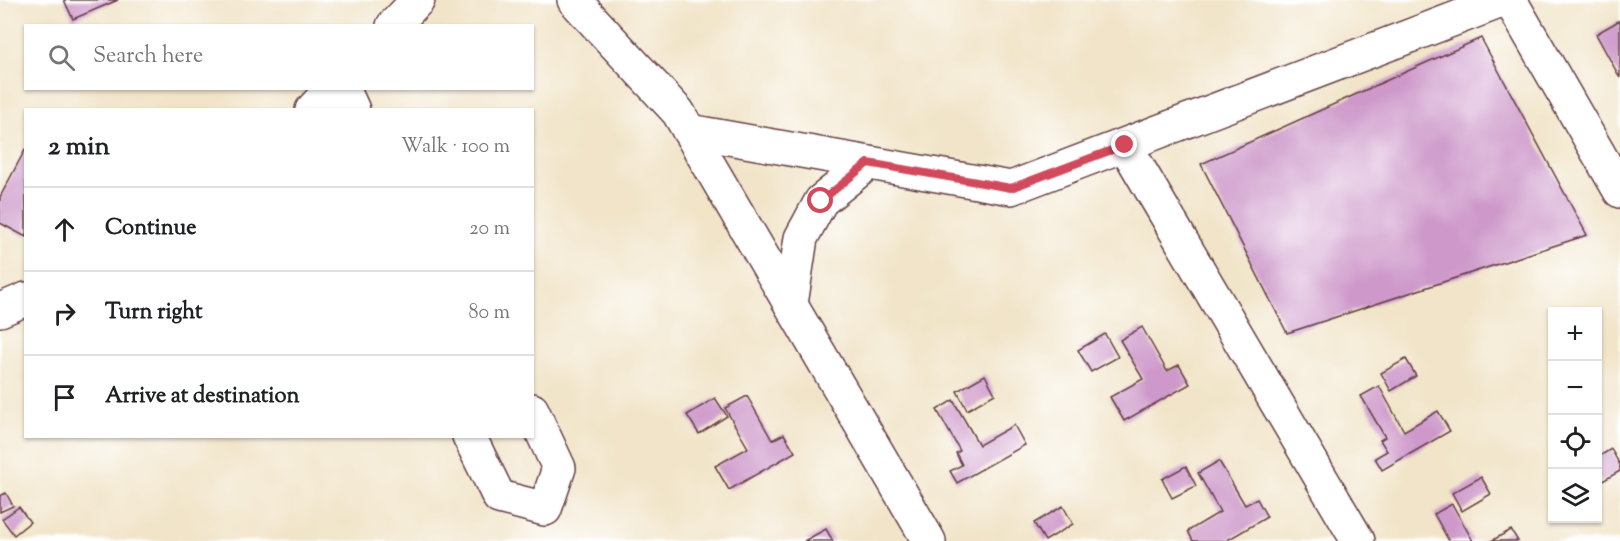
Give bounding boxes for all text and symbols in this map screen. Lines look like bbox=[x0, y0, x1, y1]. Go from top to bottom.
search box bbox=[24, 24, 534, 90]
icon: search bbox=[45, 41, 78, 74]
text: Search here bbox=[93, 41, 203, 73]
text: 2 min bbox=[48, 129, 110, 166]
route end bbox=[1111, 131, 1137, 157]
text: Walk · 100 m bbox=[401, 133, 510, 162]
route start bbox=[807, 187, 833, 213]
icon: ahead bbox=[48, 213, 81, 246]
text: Continue bbox=[105, 213, 196, 245]
text: 20 m bbox=[469, 215, 510, 244]
icon: right bbox=[48, 297, 81, 330]
text: Turn right bbox=[105, 297, 202, 329]
text: 80 m bbox=[469, 299, 510, 328]
map controls bbox=[1548, 307, 1602, 523]
button: + bbox=[1548, 307, 1602, 361]
button: − bbox=[1548, 361, 1602, 415]
icon: arrive bbox=[48, 381, 81, 414]
text: Arrive at destination bbox=[105, 381, 300, 413]
button: locate bbox=[1548, 415, 1602, 469]
button: layers bbox=[1548, 469, 1602, 523]

